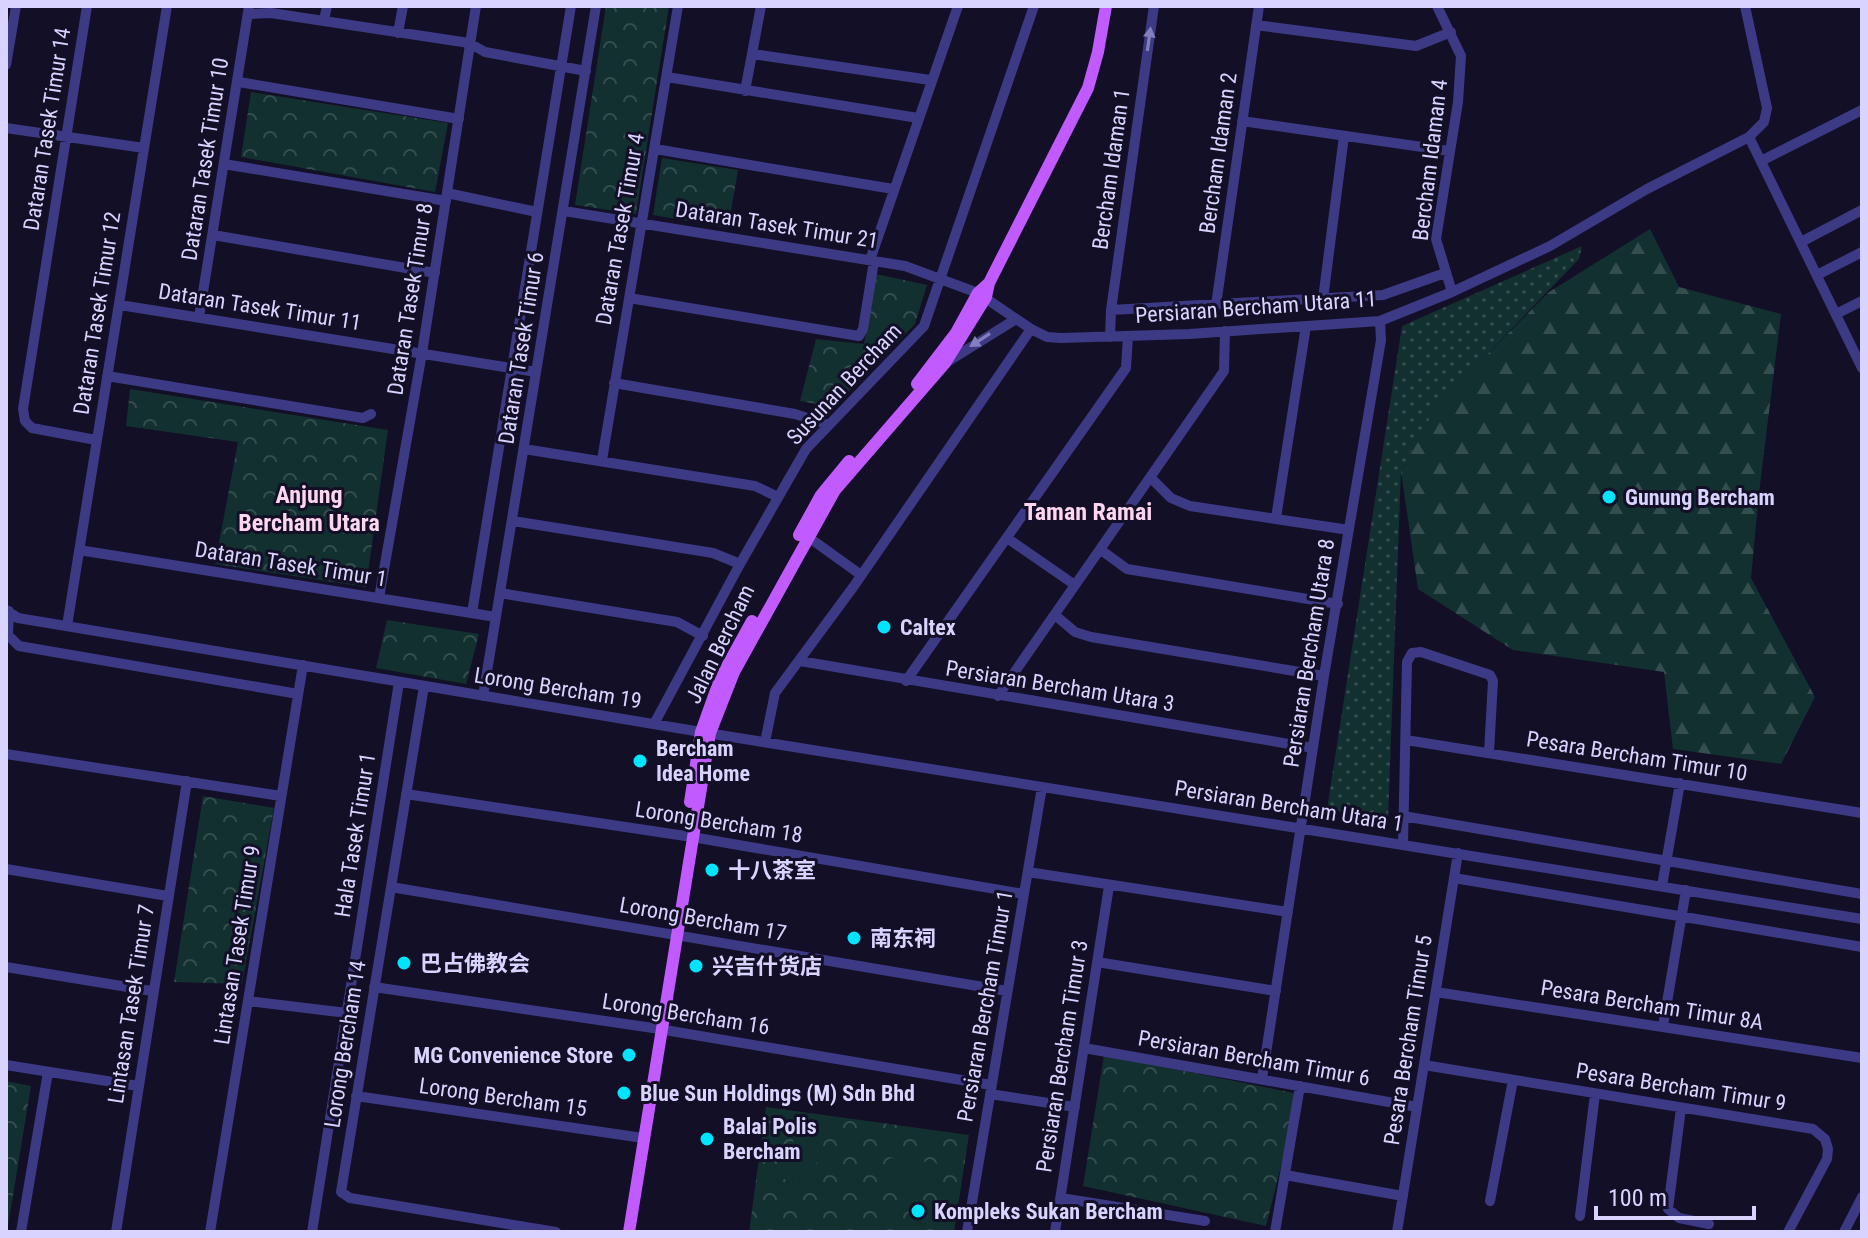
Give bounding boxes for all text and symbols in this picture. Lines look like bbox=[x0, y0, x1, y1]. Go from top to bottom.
street label: Dataran Tasek Timur 14 bbox=[19, 26, 75, 232]
one-way arrow bbox=[1143, 26, 1156, 51]
street label: Dataran Tasek Timur 10 bbox=[177, 56, 233, 262]
street label: Bercham Idaman 2 bbox=[1194, 71, 1242, 235]
street label: Bercham Idaman 4 bbox=[1408, 78, 1452, 242]
street label: Bercham Idaman 1 bbox=[1087, 87, 1135, 251]
street label: Dataran Tasek Timur 4 bbox=[591, 131, 649, 327]
street label: Dataran Tasek Timur 21 bbox=[674, 197, 880, 253]
street label: Dataran Tasek Timur 8 bbox=[382, 201, 438, 397]
street label: Dataran Tasek Timur 12 bbox=[69, 210, 125, 416]
street label: Dataran Tasek Timur 6 bbox=[493, 250, 549, 446]
street label: Dataran Tasek Timur 11 bbox=[157, 279, 363, 335]
street label: Persiaran Bercham Utara 11 bbox=[1134, 286, 1378, 328]
street label: Susunan Bercham bbox=[782, 318, 906, 450]
one-way arrow bbox=[970, 332, 991, 347]
district label: Anjung Bercham Utara bbox=[238, 481, 380, 537]
place label: Gunung Bercham bbox=[1625, 485, 1775, 510]
marker: Gunung Bercham bbox=[1600, 488, 1618, 506]
district label: Taman Ramai bbox=[1024, 498, 1152, 526]
street label: Dataran Tasek Timur 1 bbox=[193, 536, 389, 592]
street label: Persiaran Bercham Utara 8 bbox=[1279, 537, 1339, 769]
street label: Jalan Bercham bbox=[680, 580, 760, 708]
place label: Caltex bbox=[900, 615, 956, 640]
marker: Caltex bbox=[875, 618, 893, 636]
street label: Persiaran Bercham Utara 3 bbox=[944, 656, 1176, 716]
street label: Lorong Bercham 19 bbox=[473, 662, 643, 714]
street label: Pesara Bercham Timur 10 bbox=[1525, 726, 1749, 786]
place label: Bercham Idea Home bbox=[656, 736, 750, 786]
street label: Hala Tasek Timur 1 bbox=[330, 751, 380, 919]
marker: Bercham Idea Home bbox=[631, 752, 649, 770]
street label: Persiaran Bercham Utara 1 bbox=[1173, 776, 1405, 836]
street label: Lorong Bercham 18 bbox=[634, 796, 804, 848]
street label: Lintasan Tasek Timur 9 bbox=[209, 844, 265, 1046]
place label: 十八茶室 bbox=[728, 858, 816, 883]
marker: 十八茶室 bbox=[703, 861, 721, 879]
street label: Persiaran Bercham Timur 1 bbox=[952, 888, 1018, 1124]
street label: Lorong Bercham 17 bbox=[618, 892, 788, 946]
street label: Lintasan Tasek Timur 7 bbox=[103, 903, 159, 1105]
place label: 南东祠 bbox=[870, 926, 936, 951]
marker: 南东祠 bbox=[845, 929, 863, 947]
street label: Pesara Bercham Timur 5 bbox=[1379, 933, 1437, 1147]
street label: Persiaran Bercham Timur 3 bbox=[1031, 938, 1093, 1174]
place label: 巴占佛教会 bbox=[420, 951, 530, 976]
marker: 巴占佛教会 bbox=[395, 954, 413, 972]
place label: 兴吉什货店 bbox=[712, 954, 822, 979]
marker: 兴吉什货店 bbox=[687, 957, 705, 975]
street label: Lorong Bercham 14 bbox=[319, 958, 371, 1129]
street label: Pesara Bercham Timur 8A bbox=[1539, 975, 1765, 1035]
street label: Lorong Bercham 16 bbox=[601, 988, 771, 1040]
street label: Persiaran Bercham Timur 6 bbox=[1136, 1025, 1372, 1091]
place label: MG Convenience Store bbox=[414, 1043, 613, 1068]
marker: MG Convenience Store bbox=[620, 1046, 638, 1064]
street label: Pesara Bercham Timur 9 bbox=[1574, 1058, 1788, 1116]
street label: Lorong Bercham 15 bbox=[418, 1073, 588, 1121]
place label: Blue Sun Holdings (M) Sdn Bhd bbox=[640, 1081, 915, 1106]
marker: Blue Sun Holdings (M) Sdn Bhd bbox=[615, 1084, 633, 1102]
place label: Balai Polis Bercham bbox=[723, 1114, 817, 1164]
marker: Balai Polis Bercham bbox=[698, 1130, 716, 1148]
scale bar bbox=[1596, 1170, 1754, 1220]
text: 100 m bbox=[1608, 1184, 1667, 1212]
place label: Kompleks Sukan Bercham bbox=[934, 1199, 1163, 1224]
marker: Kompleks Sukan Bercham bbox=[909, 1202, 927, 1220]

